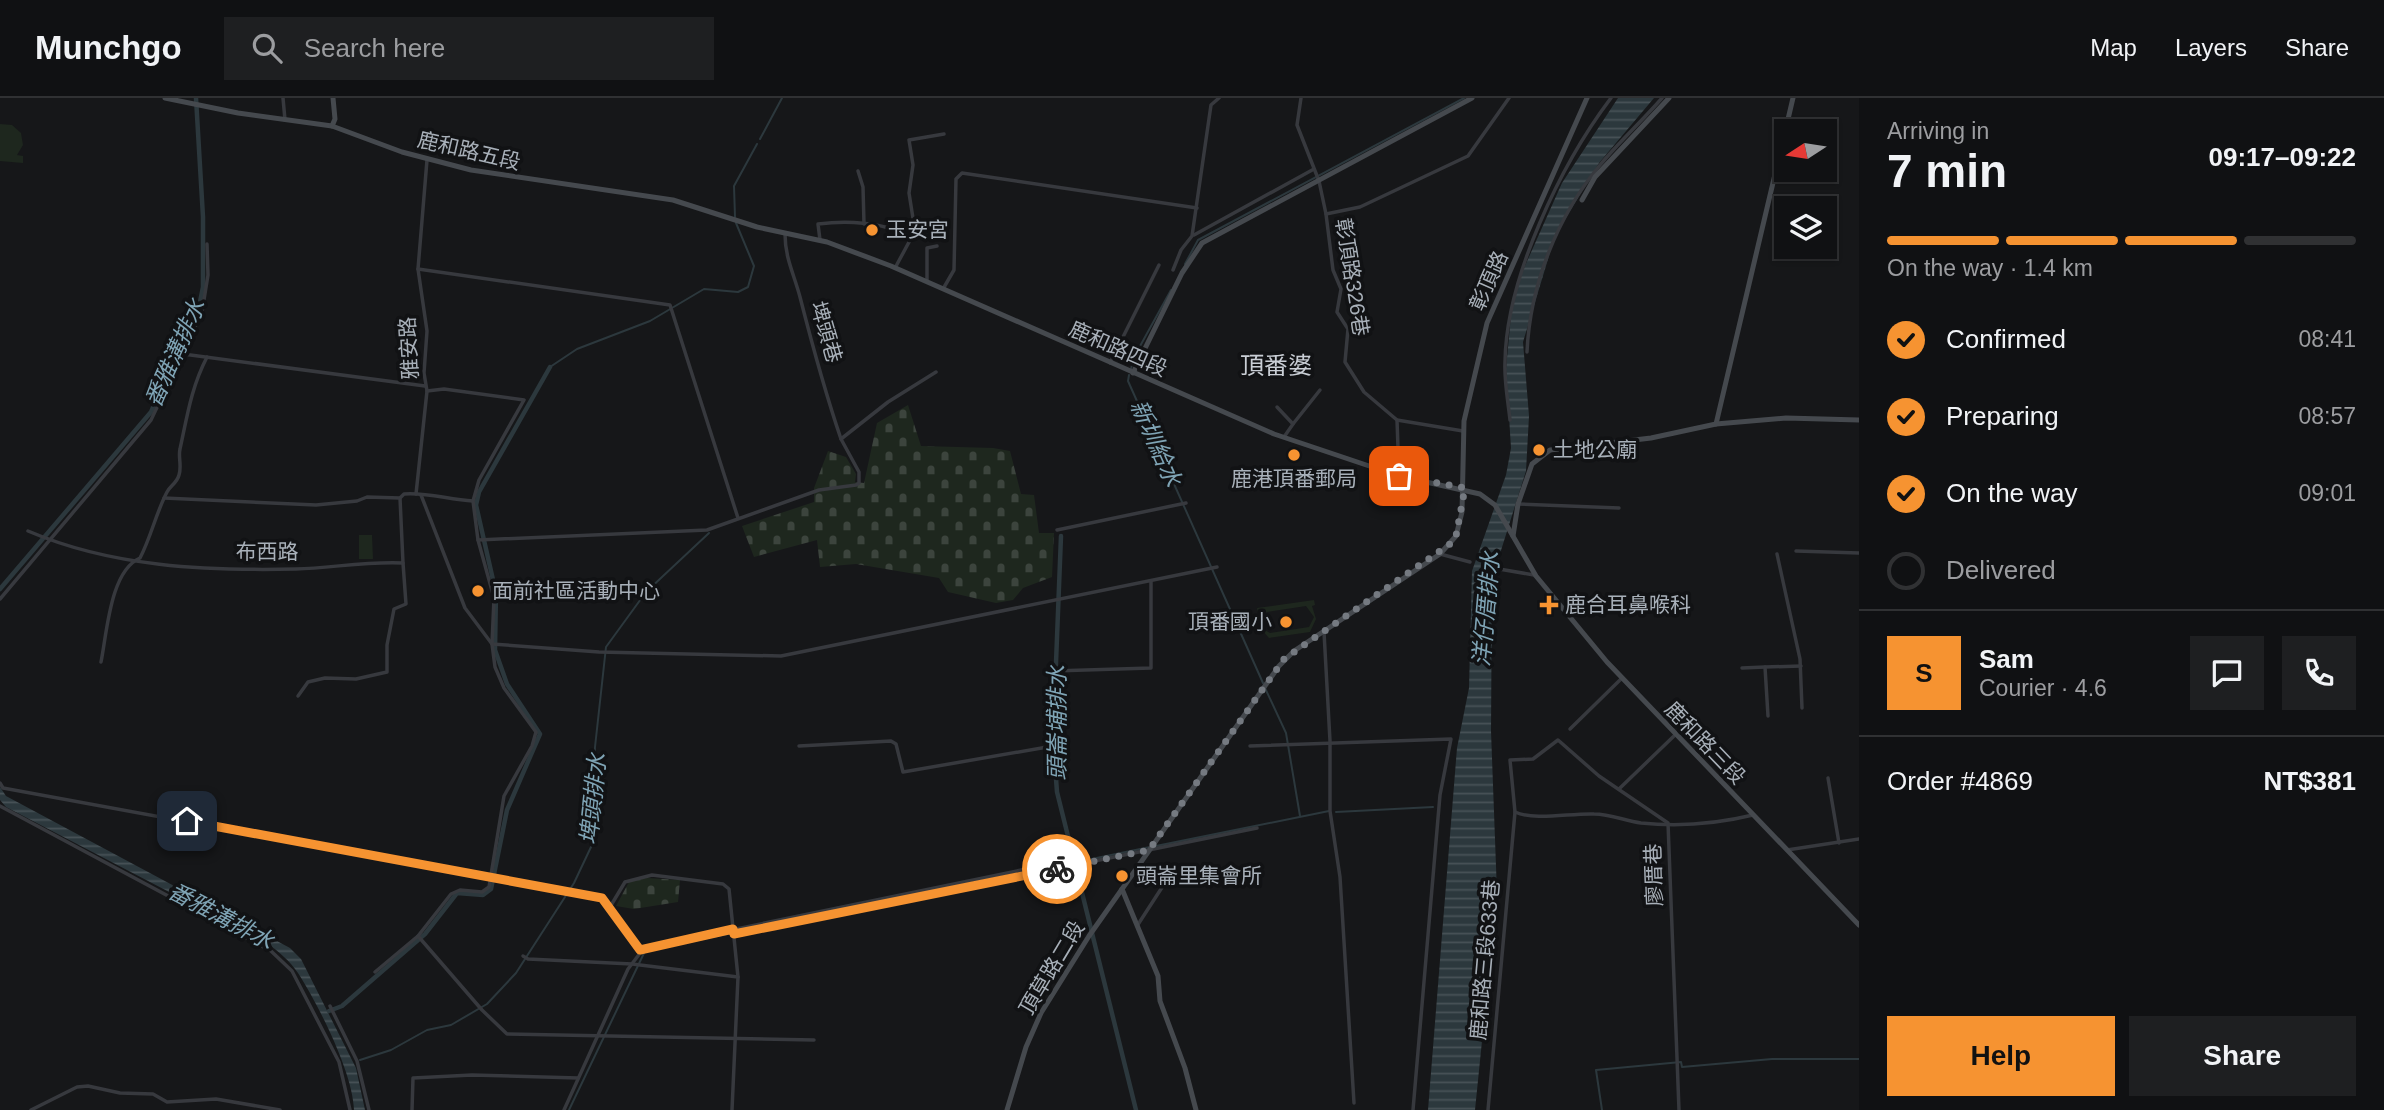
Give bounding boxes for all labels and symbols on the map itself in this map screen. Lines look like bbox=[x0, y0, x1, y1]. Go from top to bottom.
north arrow bbox=[1774, 119, 1838, 182]
street label: 鹿和路五段 bbox=[415, 127, 523, 174]
street label: 彰頂路326巷 bbox=[1332, 216, 1373, 338]
place label: 玉安宮 bbox=[886, 218, 949, 241]
marker: 玉安宮 bbox=[864, 222, 880, 238]
street label: 彰頂路 bbox=[1465, 247, 1512, 314]
water label: 番雅溝排水 bbox=[140, 294, 211, 411]
street label: 埤頭巷 bbox=[807, 298, 846, 365]
street label: 雅安路 bbox=[395, 316, 422, 380]
street label: 鹿和路四段 bbox=[1066, 317, 1171, 380]
district label: 頂番婆 bbox=[1240, 352, 1312, 379]
water label: 新圳給水 bbox=[1125, 396, 1187, 491]
place label: 土地公廟 bbox=[1553, 438, 1637, 461]
marker: 土地公廟 bbox=[1531, 442, 1547, 458]
pin bbox=[1369, 446, 1429, 506]
marker: 鹿港頂番郵局 bbox=[1286, 447, 1302, 463]
place label: 鹿港頂番郵局 bbox=[1231, 467, 1357, 490]
street label: 布西路 bbox=[236, 540, 299, 563]
water label: 洋仔厝排水 bbox=[1468, 550, 1504, 667]
place label: 面前社區活動中心 bbox=[492, 579, 660, 602]
marker: 面前社區活動中心 bbox=[470, 583, 486, 599]
place label: 鹿合耳鼻喉科 bbox=[1565, 593, 1691, 616]
marker: 鹿合耳鼻喉科 bbox=[1539, 595, 1559, 615]
place label: 頂番國小 bbox=[1188, 610, 1272, 633]
marker: 頂番國小 bbox=[1278, 614, 1294, 630]
water label: 頭崙埔排水 bbox=[1044, 665, 1070, 781]
street label: 鹿和路三段 bbox=[1661, 697, 1750, 788]
water label: 埤頭排水 bbox=[575, 751, 611, 846]
pin bbox=[157, 791, 217, 851]
courier bbox=[1022, 834, 1092, 904]
street label: 廖厝巷 bbox=[1641, 843, 1666, 907]
place label: 頭崙里集會所 bbox=[1136, 864, 1262, 887]
marker: 頭崙里集會所 bbox=[1114, 868, 1130, 884]
water label: 番雅溝排水 bbox=[164, 878, 279, 955]
street label: 鹿和路三段633巷 bbox=[1466, 879, 1503, 1041]
street label: 頂草路二段 bbox=[1015, 917, 1088, 1019]

